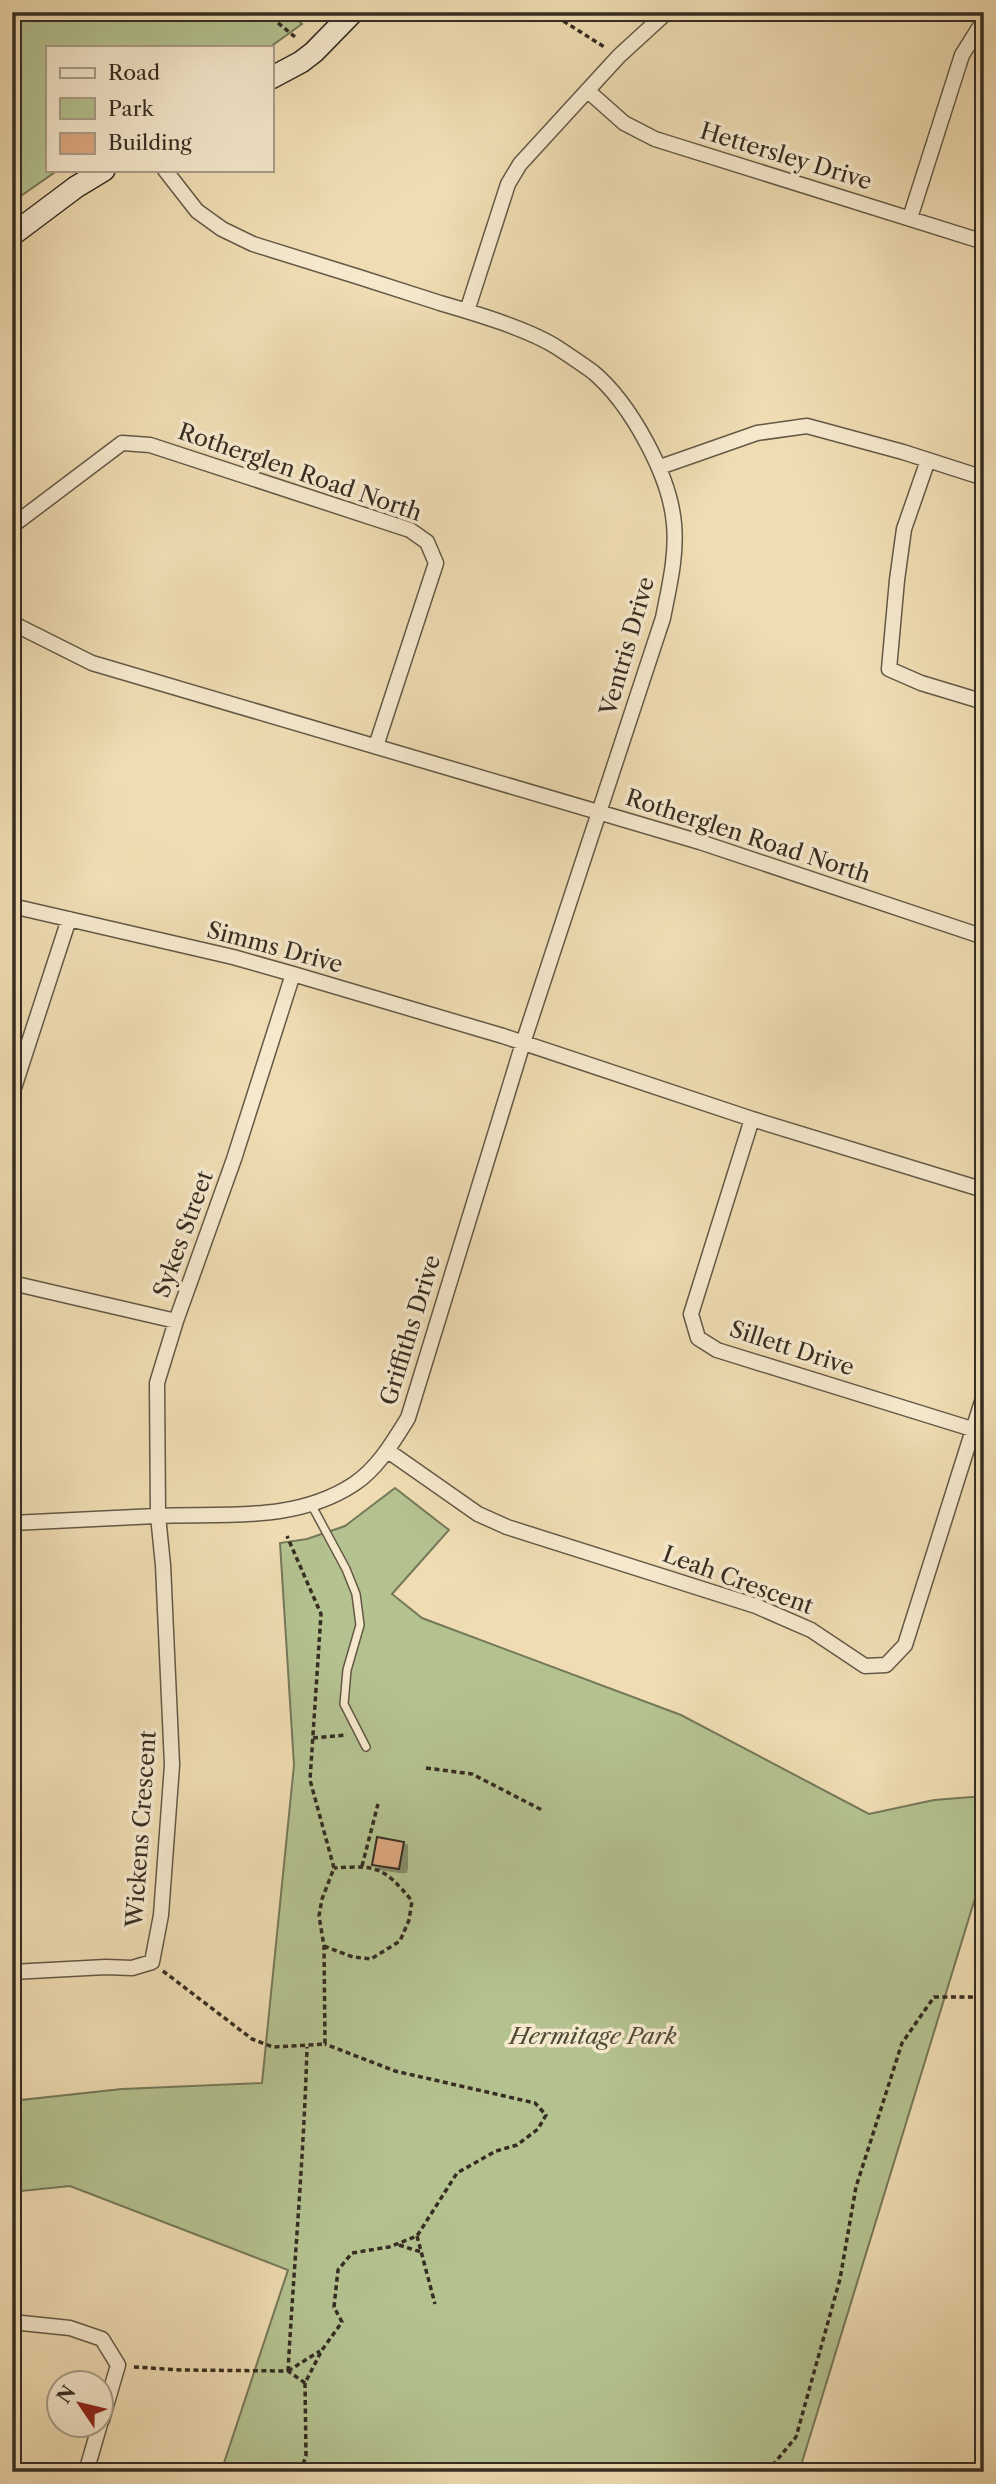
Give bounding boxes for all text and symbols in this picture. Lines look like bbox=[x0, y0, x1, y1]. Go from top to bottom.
legend bbox=[46, 46, 273, 172]
text: Road bbox=[108, 60, 160, 85]
text: Park bbox=[108, 96, 154, 121]
street label: Hettersley Drive bbox=[697, 117, 875, 195]
text: Building bbox=[108, 130, 193, 155]
street label: Rotherglen Road North bbox=[174, 417, 426, 527]
street label: Ventris Drive bbox=[594, 574, 660, 719]
street label: Rotherglen Road North bbox=[622, 783, 874, 889]
street label: Simms Drive bbox=[204, 915, 346, 979]
street label: Sykes Street bbox=[147, 1167, 219, 1301]
street label: Griffiths Drive bbox=[374, 1251, 446, 1409]
street label: Sillett Drive bbox=[726, 1315, 858, 1381]
street label: Leah Crescent bbox=[659, 1540, 817, 1620]
street label: Wickens Crescent bbox=[120, 1729, 162, 1930]
park label: Hermitage Park bbox=[507, 2022, 677, 2050]
north arrow bbox=[46, 2368, 116, 2438]
text: N bbox=[52, 2381, 81, 2408]

